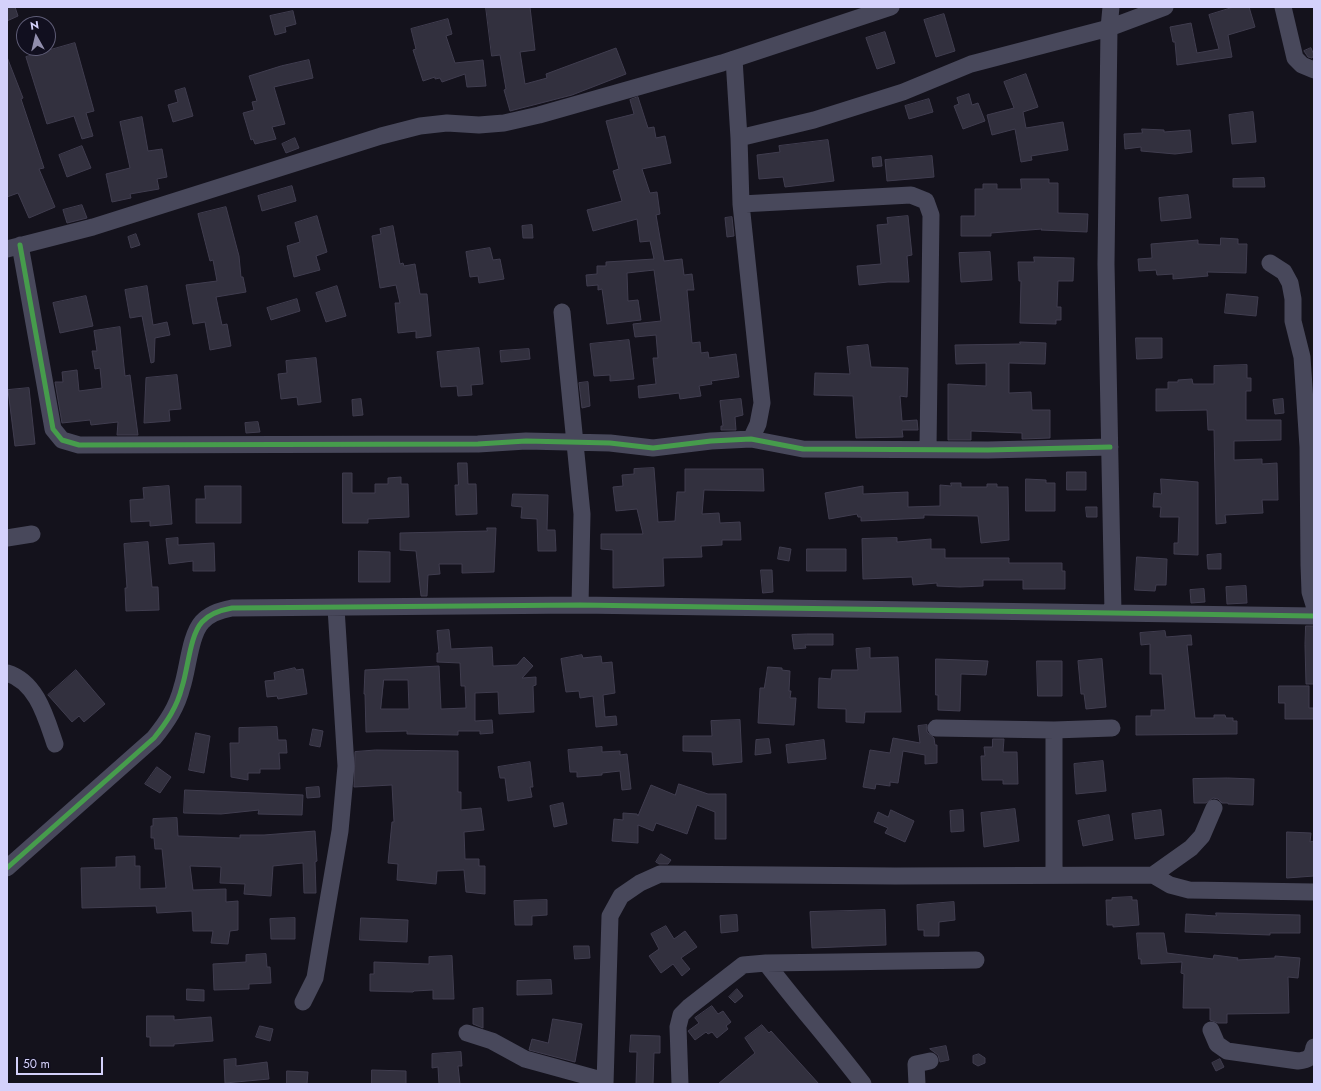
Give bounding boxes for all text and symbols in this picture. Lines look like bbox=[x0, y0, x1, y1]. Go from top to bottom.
north arrow bbox=[16, 16, 56, 56]
text: N bbox=[29, 17, 40, 34]
scale bar bbox=[18, 1049, 105, 1075]
text: 50 m bbox=[23, 1055, 50, 1073]

